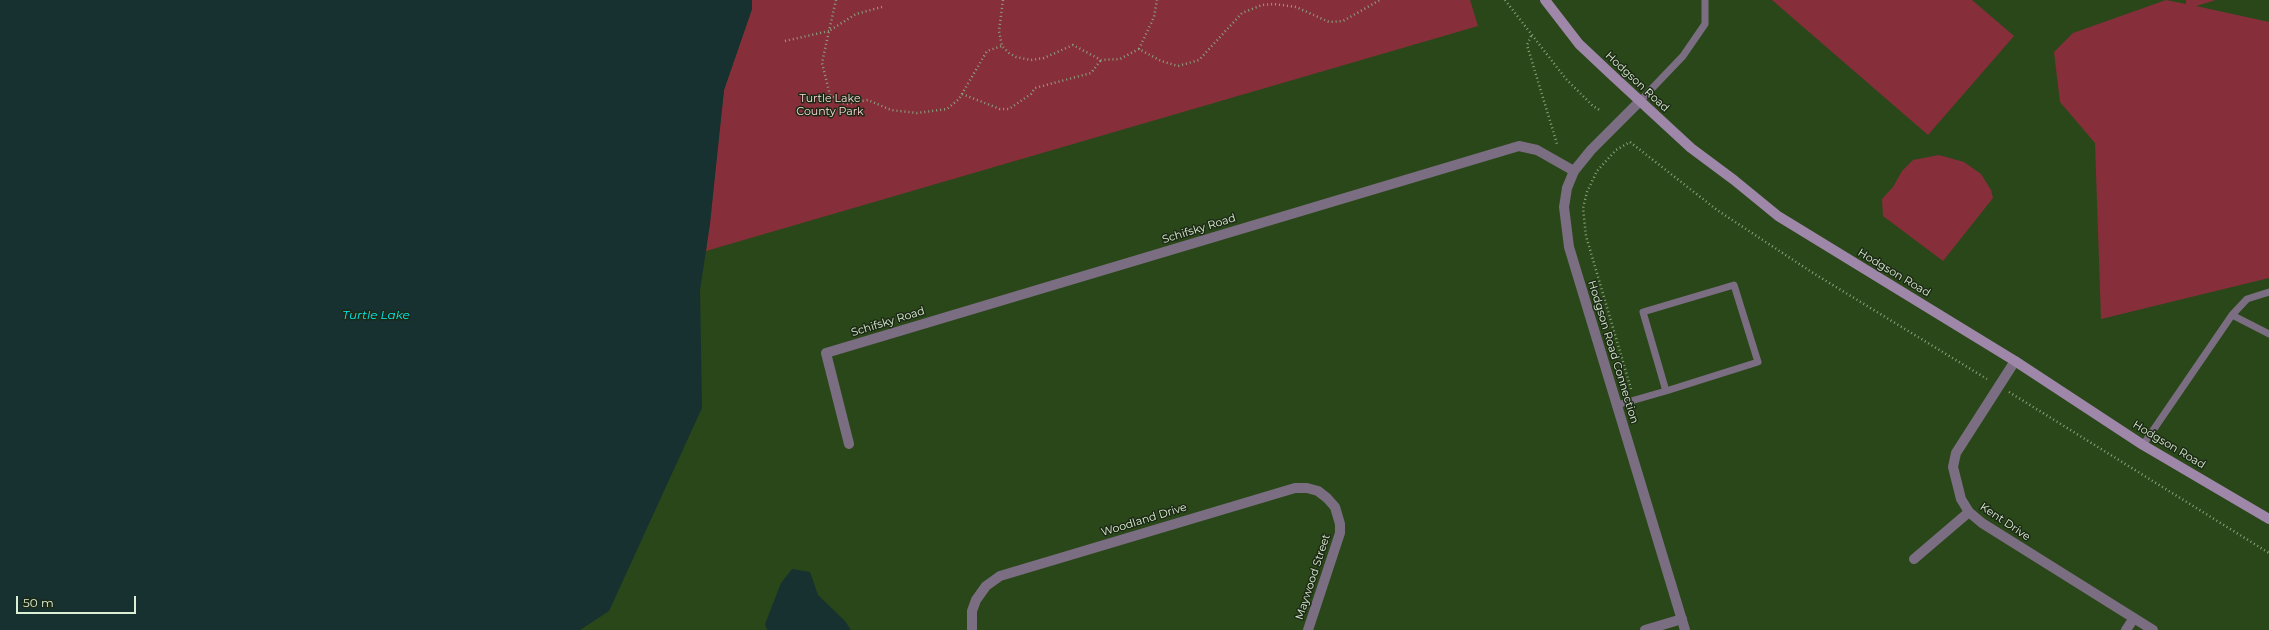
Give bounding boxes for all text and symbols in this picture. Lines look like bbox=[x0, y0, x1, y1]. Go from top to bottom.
street label: Hodgson Road bbox=[1602, 49, 1672, 115]
park label: Turtle Lake County Park bbox=[796, 92, 864, 118]
street label: Schifsky Road bbox=[1161, 212, 1237, 246]
street label: Hodgson Road bbox=[1855, 246, 1933, 300]
street label: Hodgson Road Connection bbox=[1585, 279, 1641, 425]
street label: Schifsky Road bbox=[850, 305, 926, 339]
water label: Turtle Lake bbox=[342, 308, 410, 322]
street label: Hodgson Road bbox=[2130, 418, 2208, 472]
street label: Kent Drive bbox=[1977, 500, 2033, 544]
street label: Woodland Drive bbox=[1100, 501, 1188, 539]
street label: Maywood Street bbox=[1293, 532, 1333, 622]
scale bar bbox=[18, 588, 138, 614]
text: 50 m bbox=[23, 595, 54, 610]

